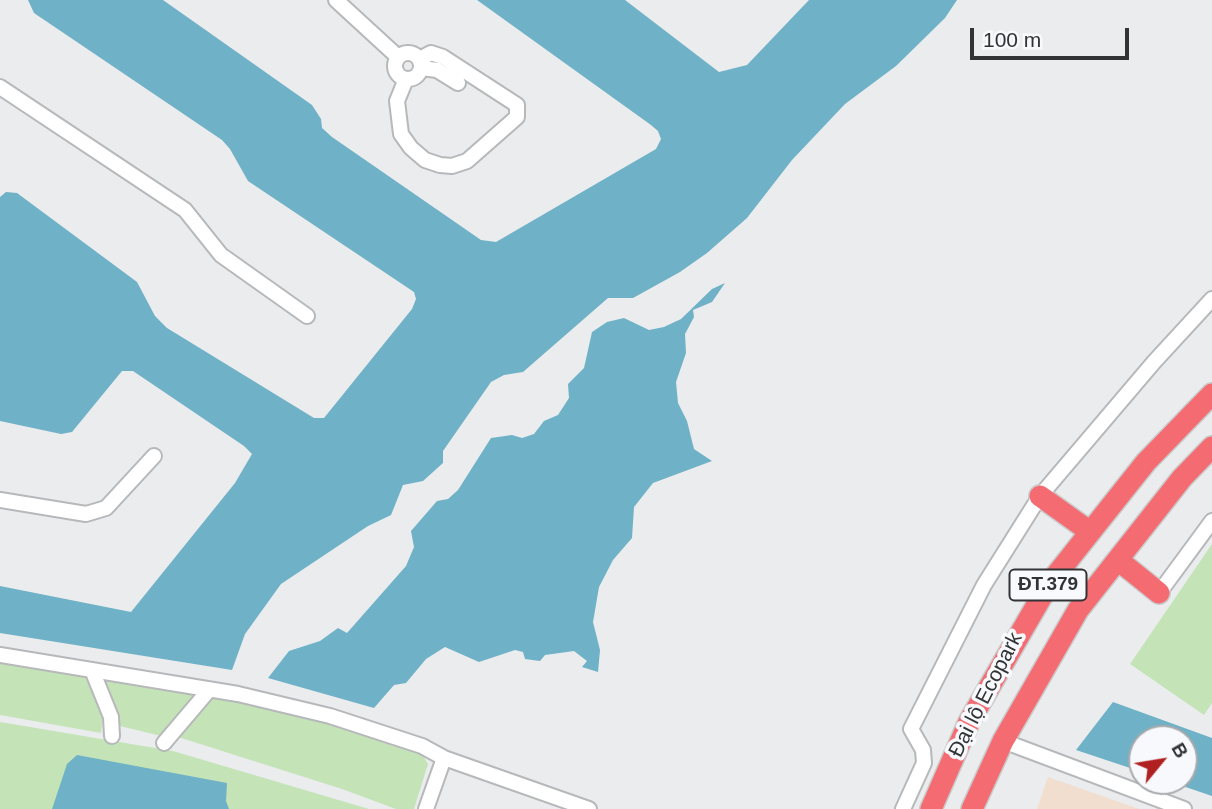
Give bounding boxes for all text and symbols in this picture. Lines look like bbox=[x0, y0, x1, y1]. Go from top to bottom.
scale bar bbox=[974, 14, 1133, 58]
text: 100 m bbox=[983, 28, 1041, 51]
road number: ĐT.379 bbox=[1010, 570, 1086, 600]
street label: Đại lộ Ecopark bbox=[944, 628, 1028, 762]
north arrow bbox=[1128, 725, 1198, 795]
text: B bbox=[1167, 739, 1192, 761]

